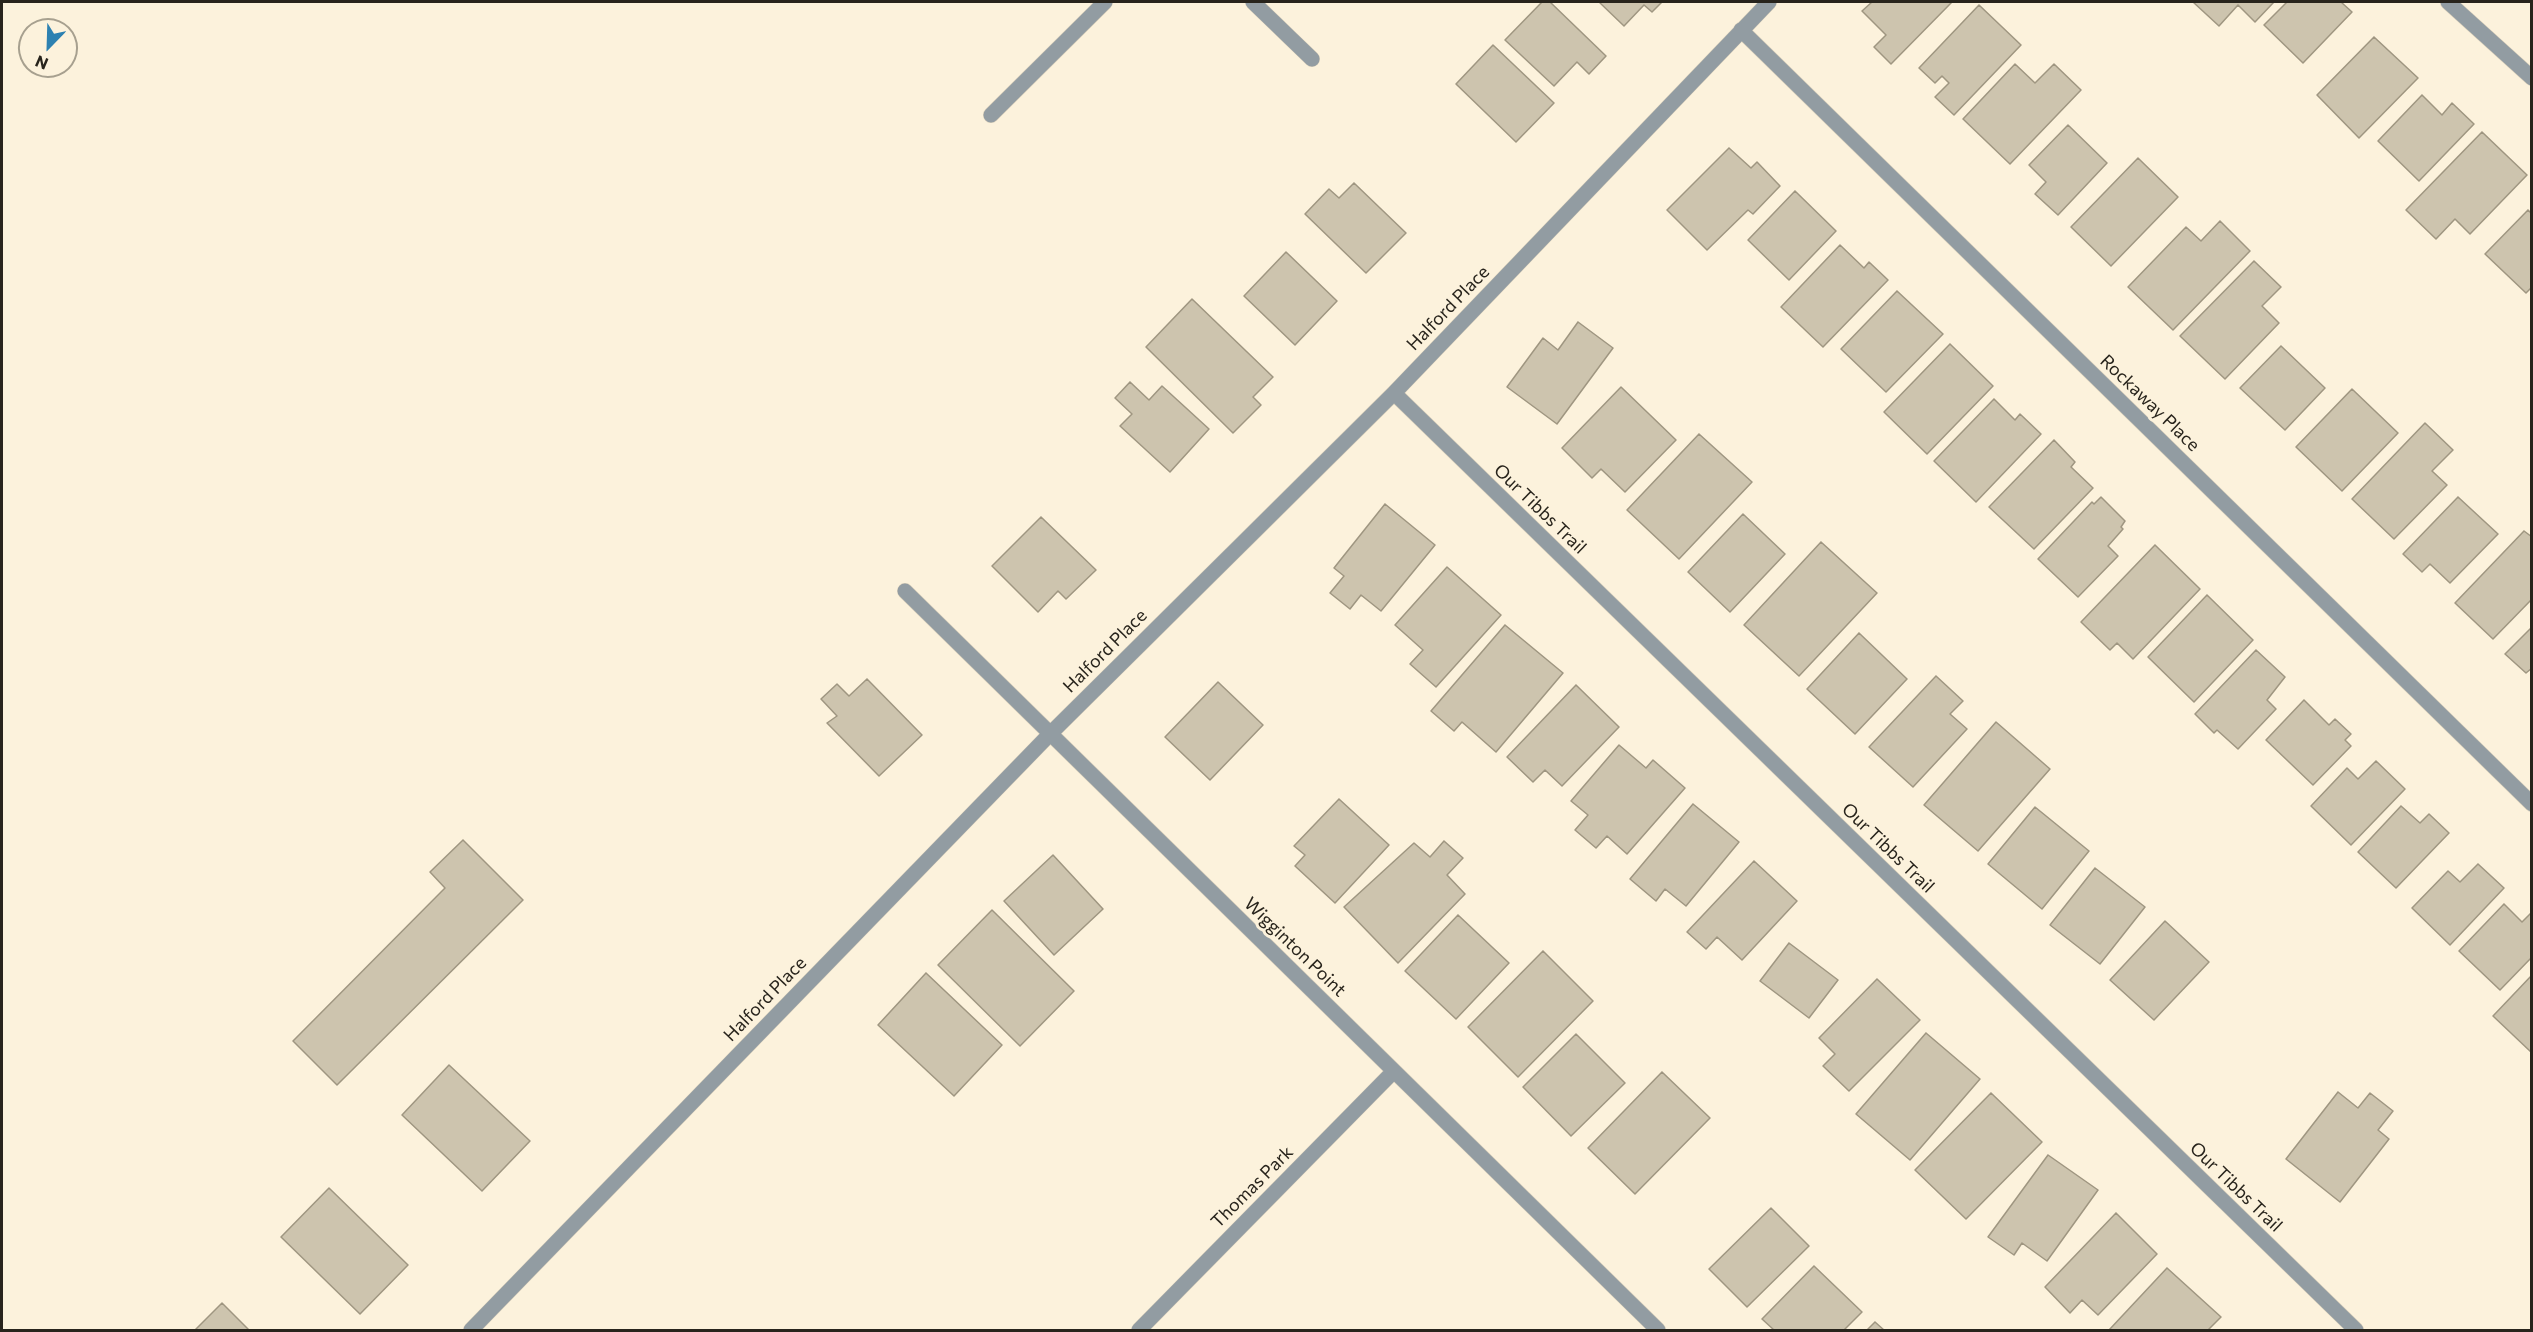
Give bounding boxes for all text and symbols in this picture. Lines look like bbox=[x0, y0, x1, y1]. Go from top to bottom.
north arrow bbox=[18, 18, 78, 78]
text: N bbox=[32, 52, 51, 74]
street label: Halford Place bbox=[1402, 261, 1494, 355]
street label: Rockaway Place bbox=[2096, 350, 2204, 456]
street label: Our Tibbs Trail bbox=[1489, 460, 1591, 558]
street label: Halford Place bbox=[1059, 605, 1151, 697]
street label: Our Tibbs Trail bbox=[1837, 799, 1939, 897]
street label: Wigginton Point bbox=[1240, 893, 1350, 1001]
street label: Halford Place bbox=[719, 952, 811, 1046]
street label: Our Tibbs Trail bbox=[2185, 1138, 2287, 1236]
street label: Thomas Park bbox=[1207, 1142, 1297, 1232]

